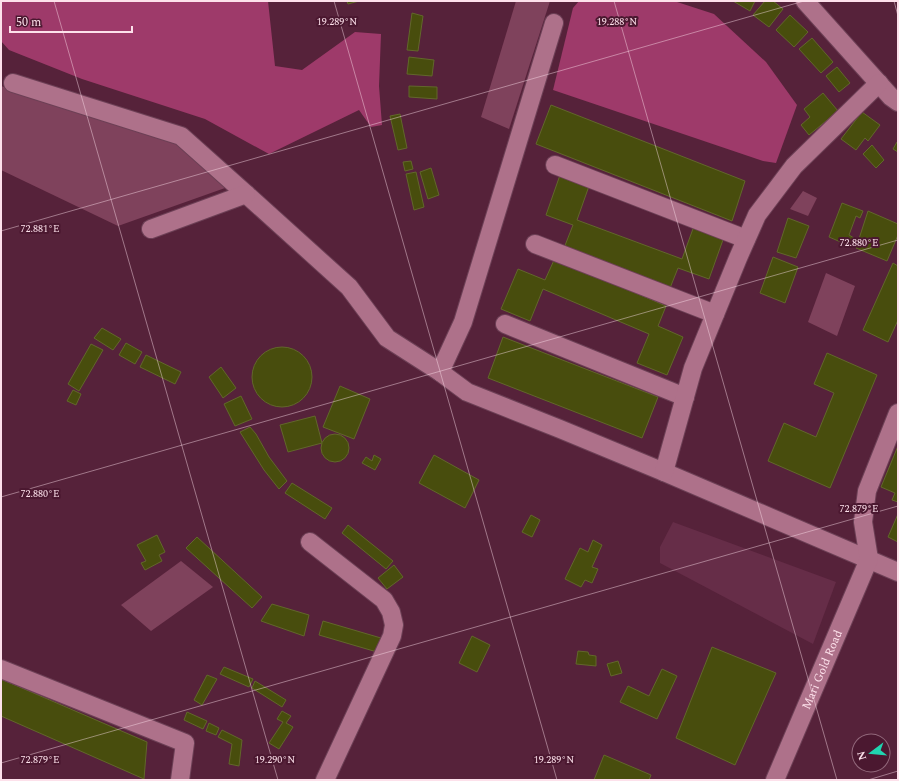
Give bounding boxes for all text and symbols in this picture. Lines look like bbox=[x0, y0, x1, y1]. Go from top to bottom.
scale bar bbox=[10, 8, 132, 34]
text: 50 m bbox=[16, 13, 41, 32]
text: 19.289°N bbox=[317, 14, 357, 30]
text: 19.288°N bbox=[597, 14, 637, 30]
text: 72.881°E bbox=[20, 221, 60, 237]
text: 72.880°E bbox=[839, 235, 879, 251]
text: 72.880°E bbox=[20, 486, 60, 502]
text: 72.879°E bbox=[839, 501, 879, 517]
street label: Mari Gold Road bbox=[797, 626, 847, 712]
north arrow bbox=[851, 733, 891, 773]
text: N bbox=[852, 749, 871, 762]
text: 72.879°E bbox=[20, 752, 60, 768]
text: 19.290°N bbox=[255, 752, 295, 768]
text: 19.289°N bbox=[534, 752, 574, 768]

